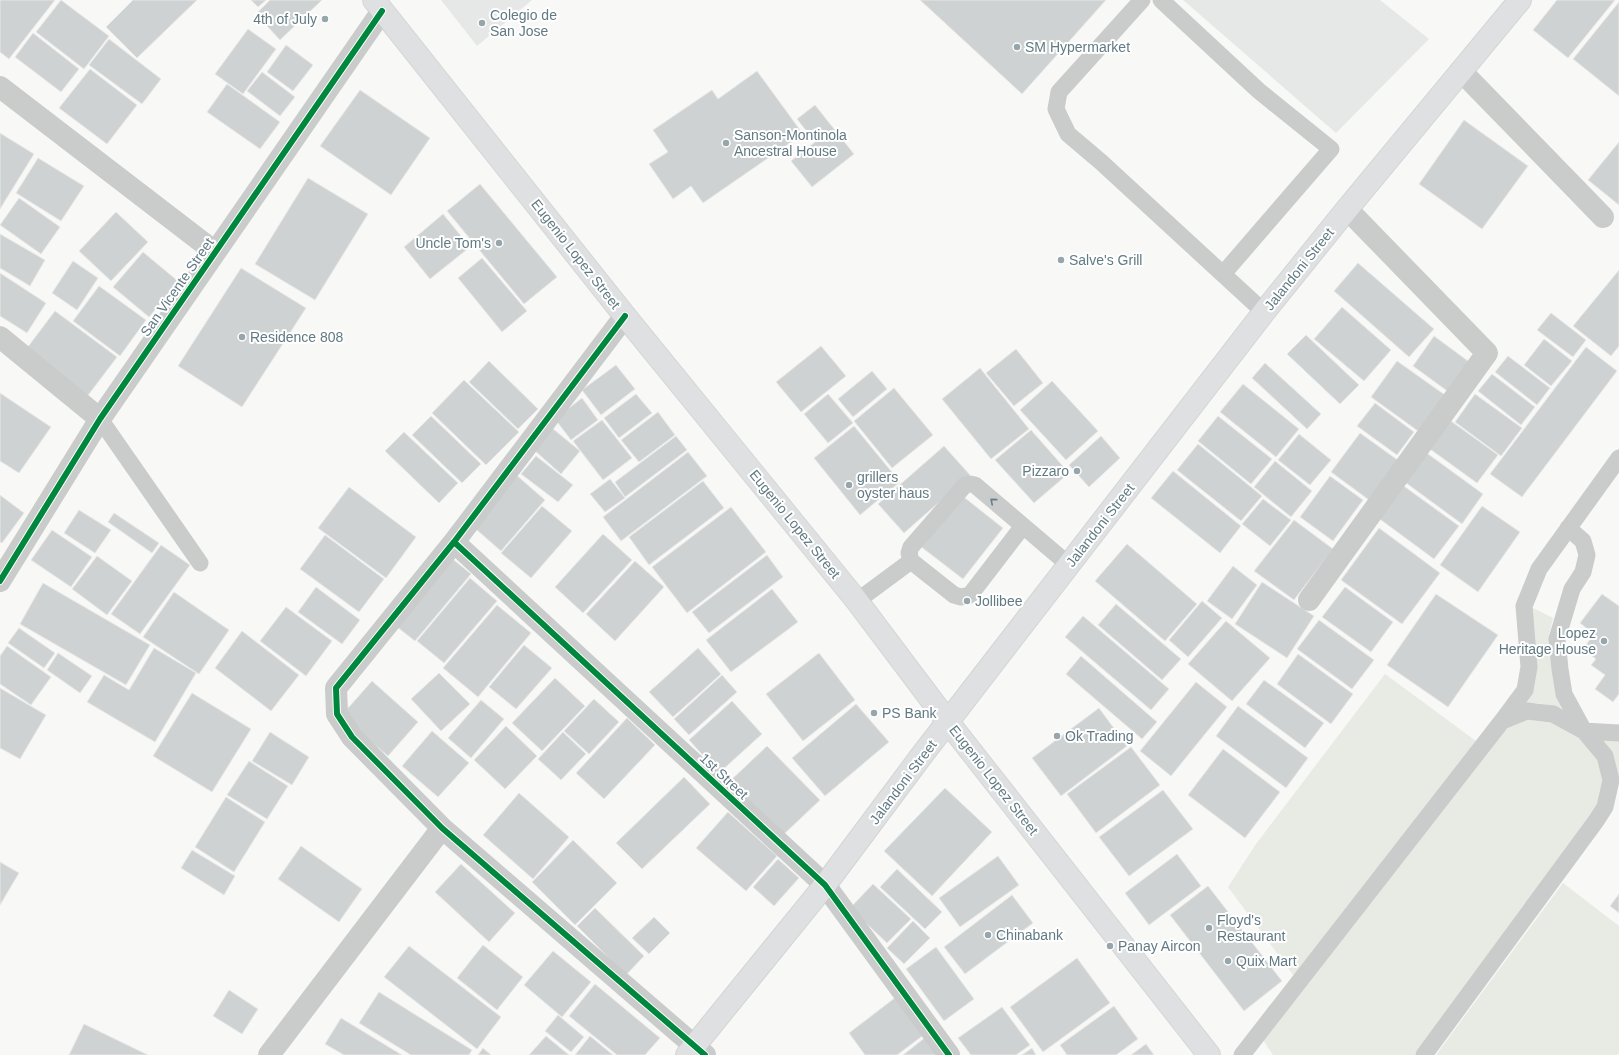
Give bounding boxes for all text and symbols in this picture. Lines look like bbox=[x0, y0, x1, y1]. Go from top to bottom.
place label: Colegio de San Jose bbox=[490, 7, 557, 39]
place label: 4th of July bbox=[253, 11, 317, 27]
marker: 4th of July bbox=[320, 14, 330, 24]
marker: Colegio de San Jose bbox=[477, 18, 487, 28]
place label: SM Hypermarket bbox=[1025, 39, 1130, 55]
marker: SM Hypermarket bbox=[1012, 42, 1022, 52]
place label: Sanson-Montinola Ancestral House bbox=[734, 127, 847, 159]
marker: Sanson-Montinola Ancestral House bbox=[721, 138, 731, 148]
street label: Eugenio Lopez Street bbox=[528, 196, 624, 312]
street label: Jalandoni Street bbox=[1261, 225, 1337, 313]
street label: San Vicente Street bbox=[137, 235, 217, 339]
place label: Uncle Tom's bbox=[415, 235, 491, 251]
marker: Uncle Tom's bbox=[494, 238, 504, 248]
place label: Salve's Grill bbox=[1069, 252, 1142, 268]
marker: Salve's Grill bbox=[1056, 255, 1066, 265]
place label: Residence 808 bbox=[250, 329, 344, 345]
marker: Residence 808 bbox=[237, 332, 247, 342]
place label: Pizzaro bbox=[1022, 463, 1069, 479]
marker: Pizzaro bbox=[1072, 466, 1082, 476]
street label: Eugenio Lopez Street bbox=[746, 467, 844, 581]
place label: grillers oyster haus bbox=[857, 469, 929, 501]
marker: grillers oyster haus bbox=[844, 480, 854, 490]
street label: Jalandoni Street bbox=[1063, 480, 1138, 570]
one-way arrow bbox=[991, 498, 998, 505]
place label: Jollibee bbox=[975, 593, 1023, 609]
marker: Jollibee bbox=[962, 596, 972, 606]
place label: Lopez Heritage House bbox=[1499, 625, 1596, 657]
marker: Lopez Heritage House bbox=[1599, 636, 1609, 646]
place label: PS Bank bbox=[882, 705, 937, 721]
marker: PS Bank bbox=[869, 708, 879, 718]
street label: Eugenio Lopez Street bbox=[946, 722, 1042, 838]
place label: Ok Trading bbox=[1065, 728, 1133, 744]
marker: Ok Trading bbox=[1052, 731, 1062, 741]
street label: Jalandoni Street bbox=[866, 737, 940, 827]
street label: 1st Street bbox=[697, 750, 751, 802]
place label: Floyd's Restaurant bbox=[1217, 912, 1286, 944]
marker: Floyd's Restaurant bbox=[1204, 923, 1214, 933]
place label: Chinabank bbox=[996, 927, 1064, 943]
marker: Chinabank bbox=[983, 930, 993, 940]
place label: Panay Aircon bbox=[1118, 938, 1201, 954]
marker: Panay Aircon bbox=[1105, 941, 1115, 951]
place label: Quix Mart bbox=[1236, 953, 1297, 969]
marker: Quix Mart bbox=[1223, 956, 1233, 966]

